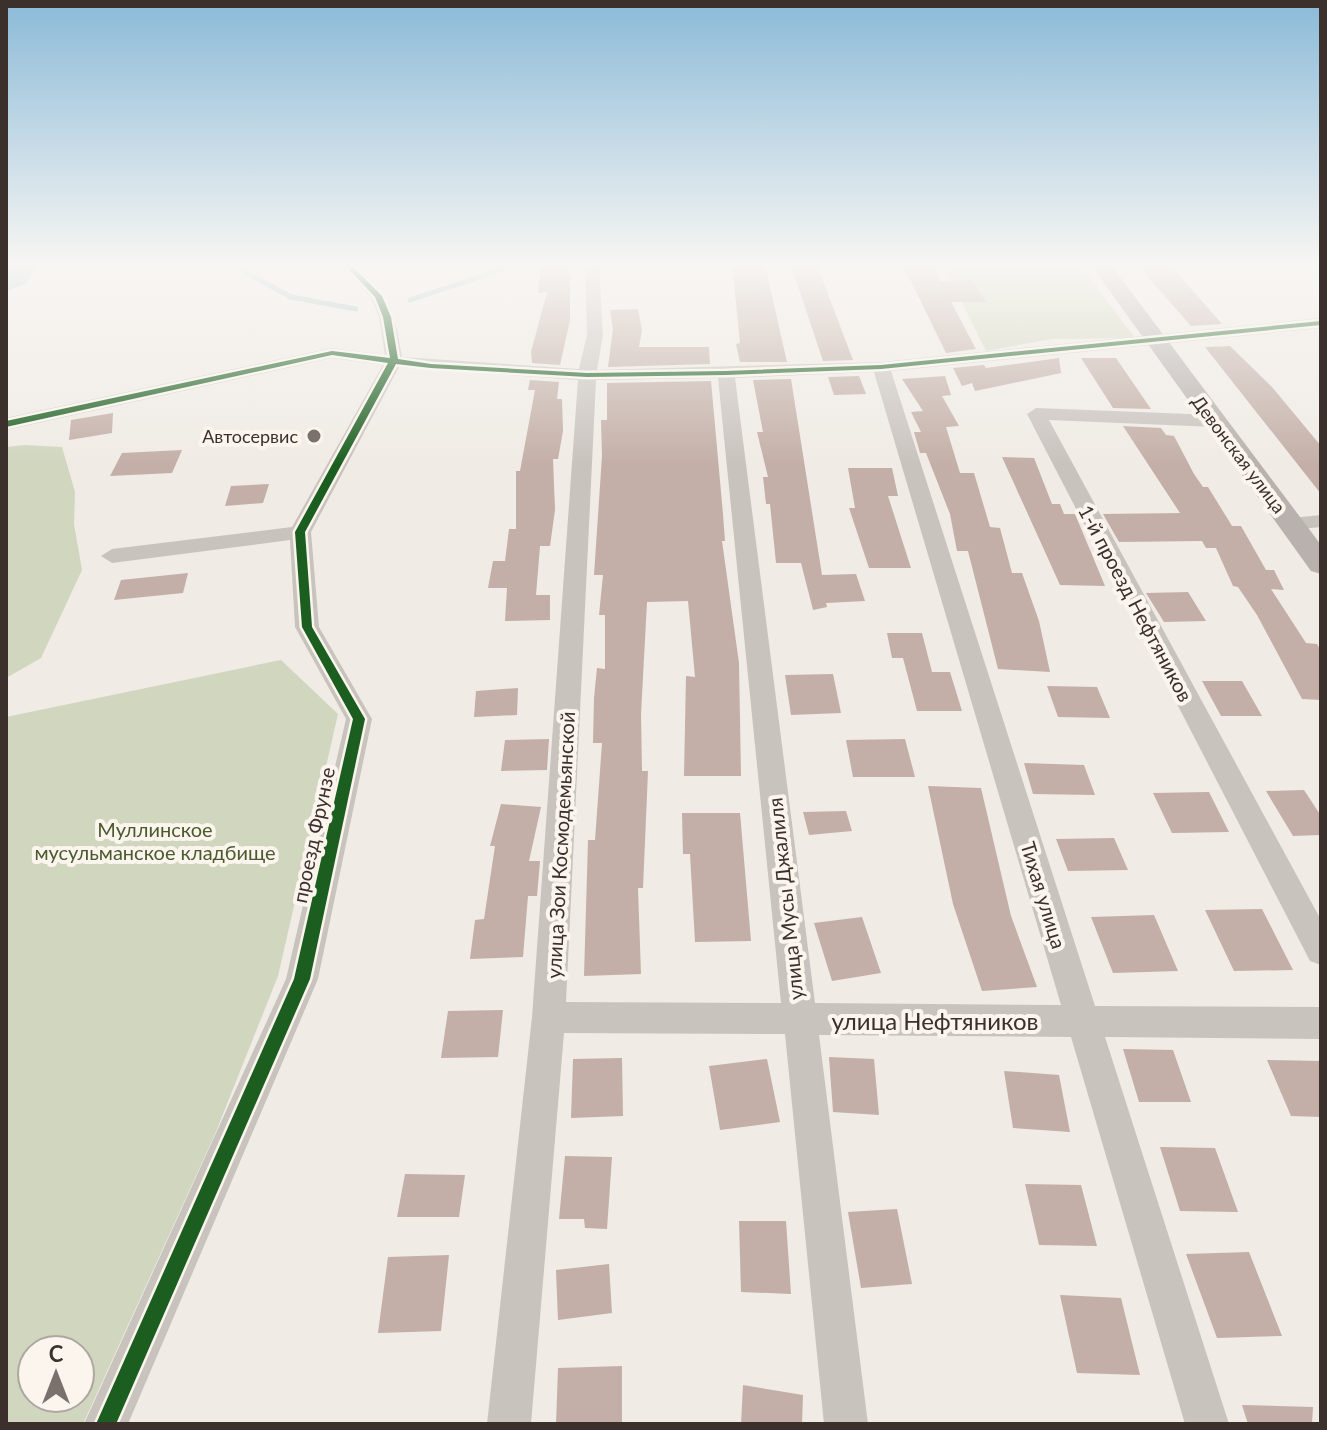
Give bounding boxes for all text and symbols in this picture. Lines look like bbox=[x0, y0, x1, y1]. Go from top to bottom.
street label: Девонская улица bbox=[1188, 391, 1290, 517]
place label: Автосервис bbox=[202, 425, 298, 447]
marker: Автосервис bbox=[305, 427, 323, 445]
street label: 1-й проезд Нефтяников bbox=[1074, 501, 1198, 705]
street label: улица Зои Космодемьянской bbox=[541, 711, 579, 979]
street label: проезд Фрунзе bbox=[287, 765, 339, 905]
street label: улица Мусы Джалиля bbox=[762, 797, 808, 1001]
park label: Муллинское мусульманское кладбище bbox=[34, 817, 276, 864]
street label: Тихая улица bbox=[1016, 839, 1072, 951]
street label: улица Нефтяников bbox=[832, 1006, 1038, 1035]
north arrow bbox=[16, 1334, 96, 1414]
text: С bbox=[49, 1340, 64, 1367]

